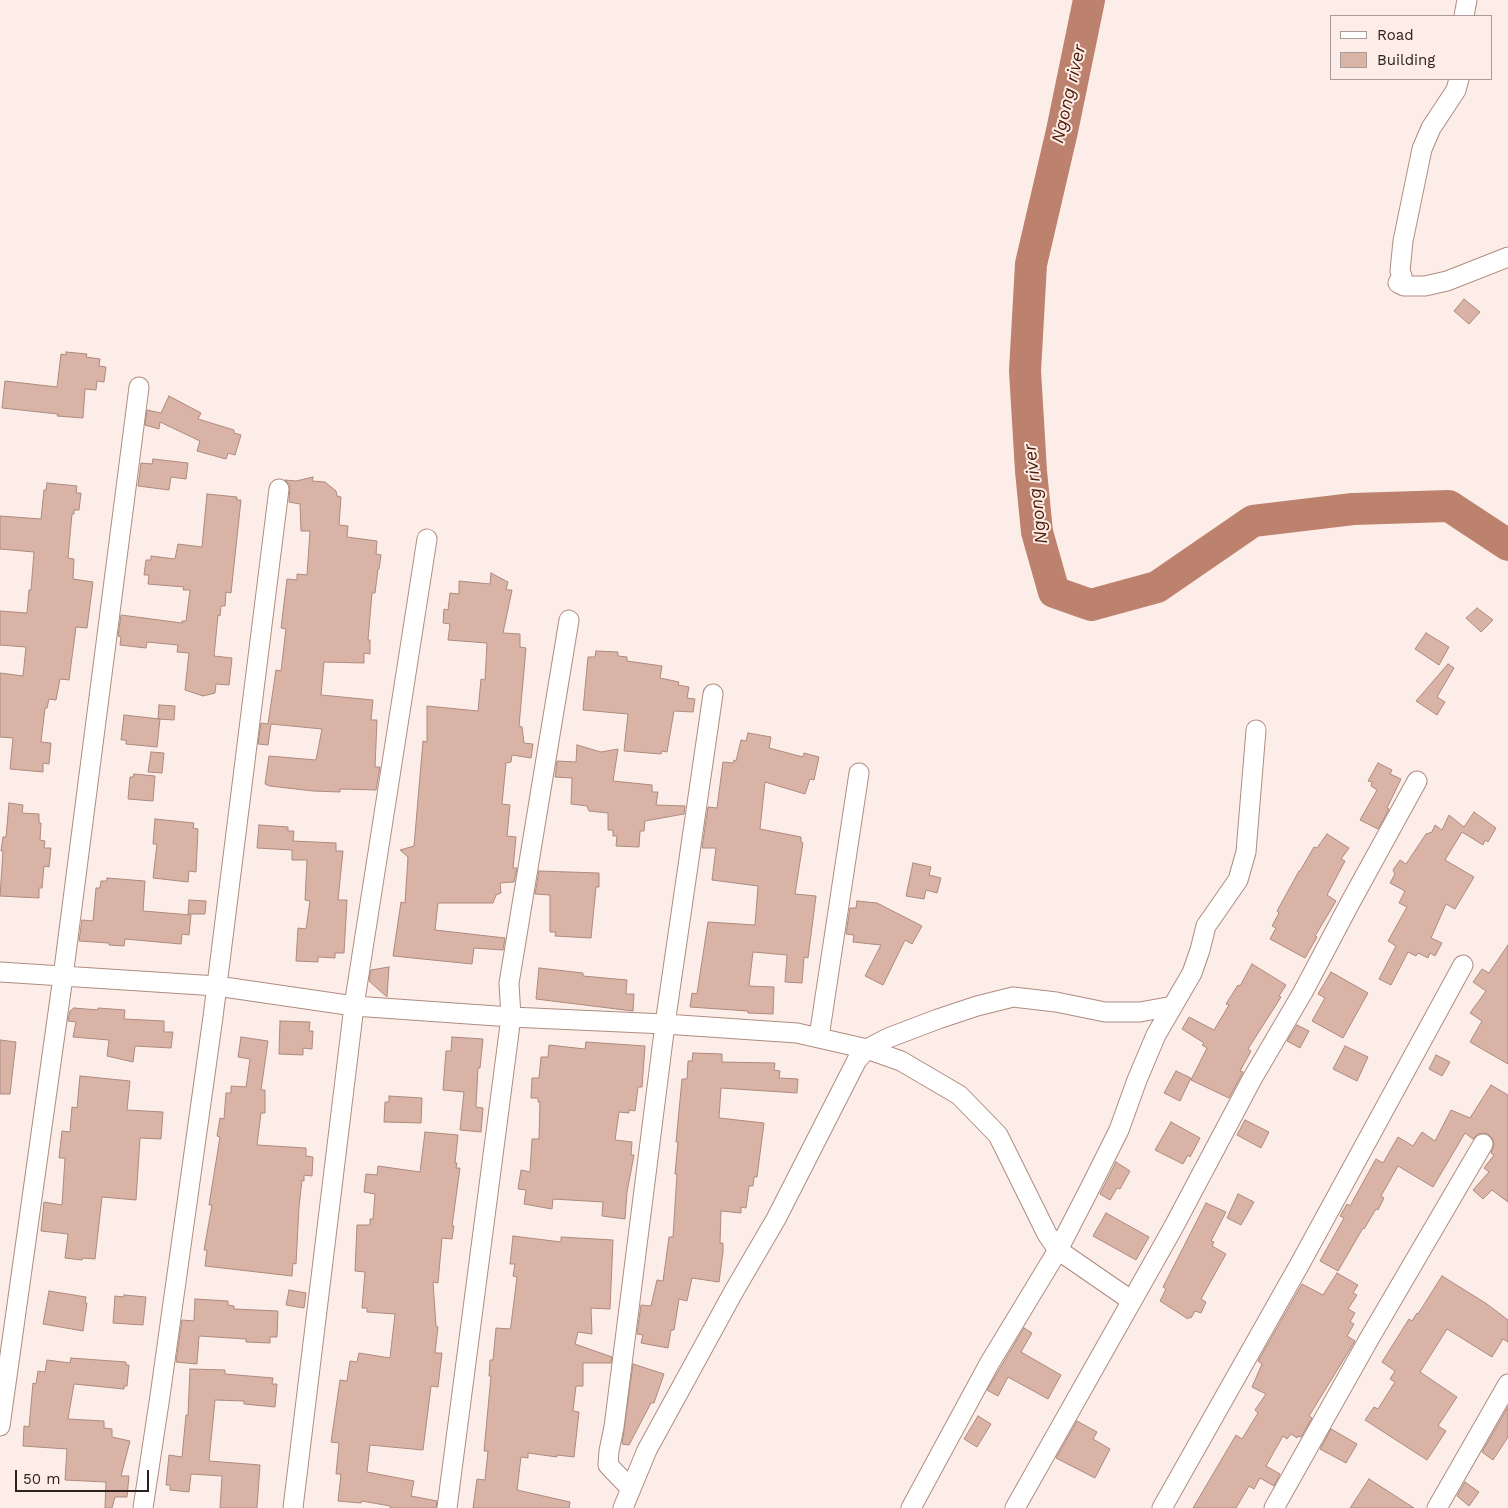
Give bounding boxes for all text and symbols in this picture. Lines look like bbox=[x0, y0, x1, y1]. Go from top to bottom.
legend bbox=[1330, 15, 1493, 80]
text: Road bbox=[1377, 26, 1414, 44]
water label: Ngong river bbox=[1047, 43, 1091, 145]
text: Building bbox=[1377, 51, 1435, 69]
water label: Ngong river bbox=[1019, 443, 1053, 545]
scale bar bbox=[18, 1460, 151, 1492]
text: 50 m bbox=[23, 1470, 60, 1488]

